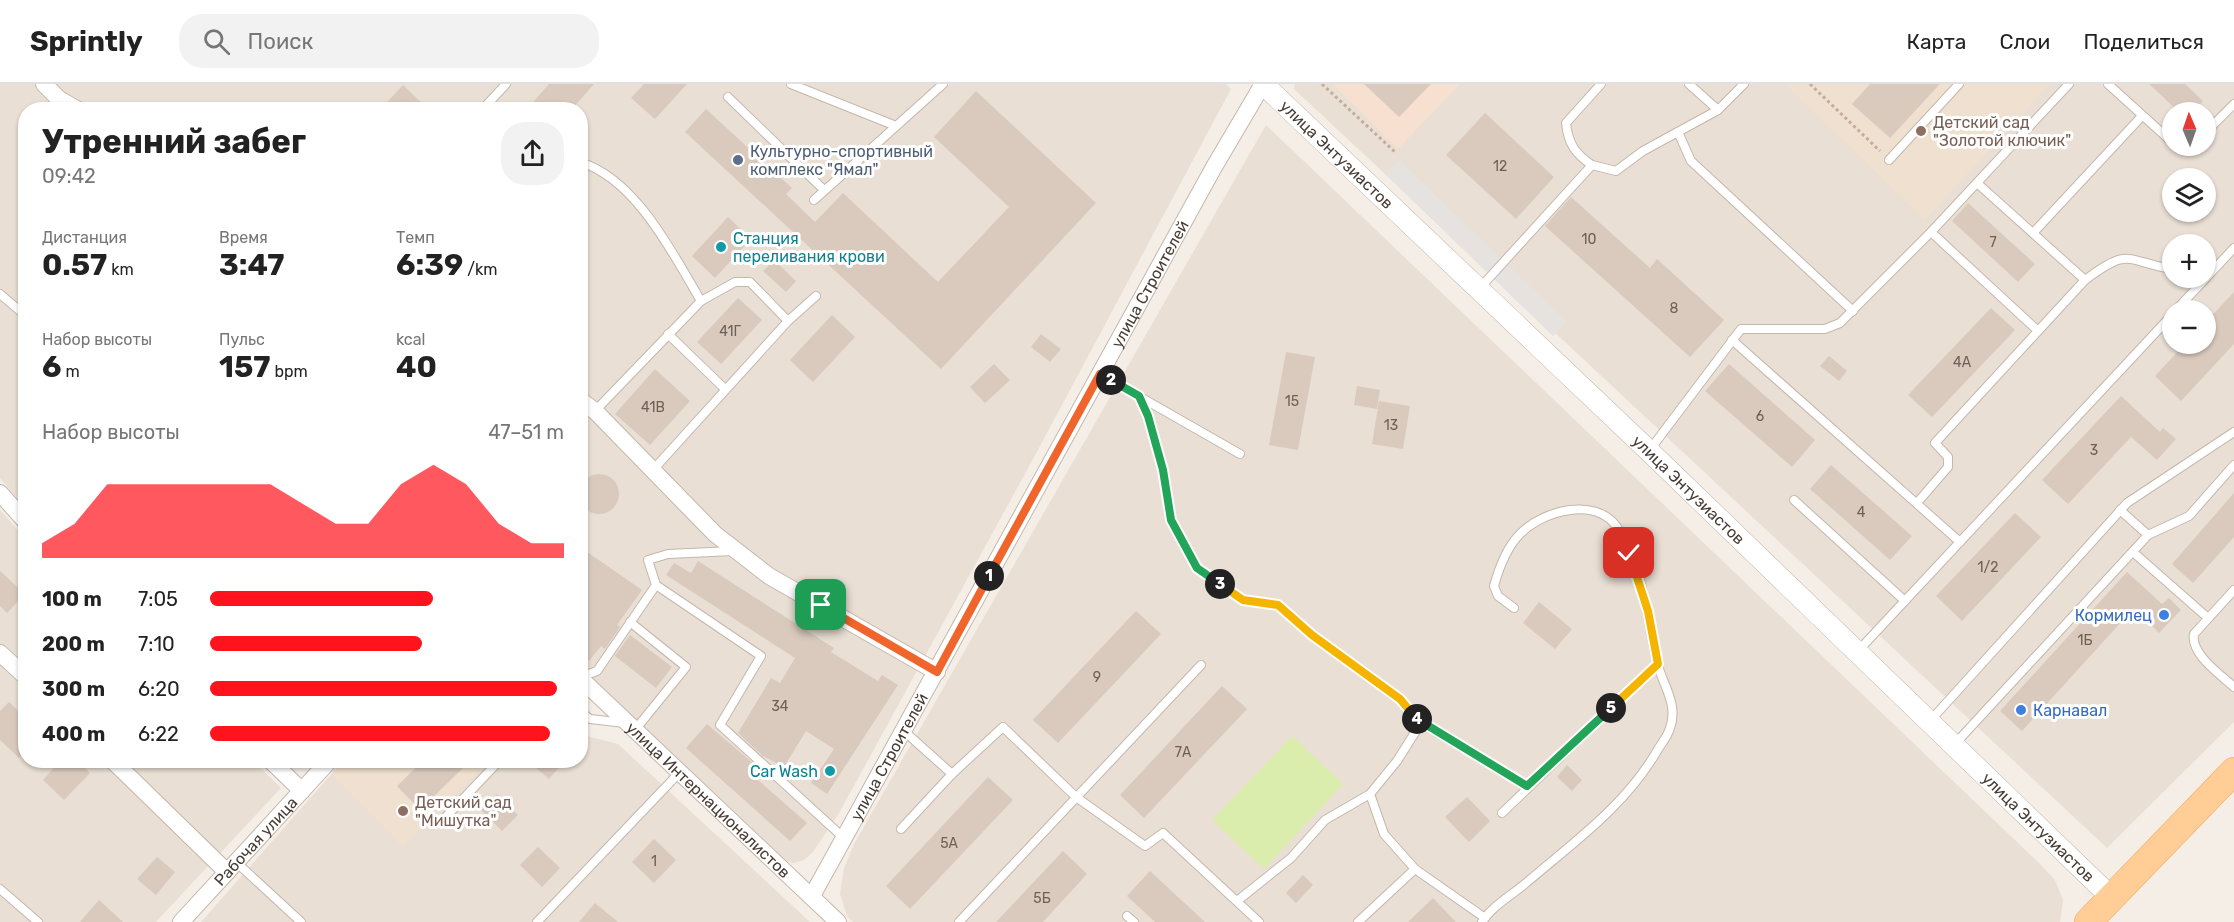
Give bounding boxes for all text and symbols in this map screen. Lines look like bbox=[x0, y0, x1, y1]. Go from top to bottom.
search box bbox=[179, 14, 599, 68]
text: Sprintly bbox=[30, 25, 143, 58]
icon: search bbox=[200, 25, 233, 58]
text: Поиск bbox=[248, 28, 313, 55]
text: Карта bbox=[1906, 29, 1966, 54]
text: Слои bbox=[1999, 29, 2050, 54]
text: Поделиться bbox=[2083, 29, 2204, 54]
street label: улица Энтузиастов bbox=[1276, 96, 1397, 213]
north arrow bbox=[2162, 102, 2216, 156]
map controls bbox=[2162, 102, 2216, 354]
place label: Детский сад "Золотой ключик" bbox=[1933, 113, 2071, 150]
text: Утренний забег bbox=[42, 122, 306, 161]
button: share bbox=[501, 122, 564, 185]
marker: Детский сад "Золотой ключик" bbox=[1914, 124, 1928, 138]
place label: Культурно-спортивный комплекс "Ямал" bbox=[750, 142, 933, 179]
marker: Культурно-спортивный комплекс "Ямал" bbox=[731, 153, 745, 167]
house number: 12 bbox=[1493, 158, 1507, 175]
text: 09:42 bbox=[42, 164, 96, 188]
button: layers bbox=[2162, 168, 2216, 222]
street label: улица Строителей bbox=[1107, 217, 1193, 351]
text: Дистанция bbox=[42, 228, 127, 247]
text: Время bbox=[219, 228, 268, 247]
text: Темп bbox=[396, 228, 435, 247]
place label: Станция переливания крови bbox=[733, 229, 885, 266]
house number: 10 bbox=[1582, 231, 1597, 248]
house number: 7 bbox=[1989, 234, 1997, 251]
button: + bbox=[2162, 234, 2216, 288]
marker: Станция переливания крови bbox=[714, 240, 728, 254]
text: 0.57 bbox=[42, 247, 107, 283]
text: 3:47 bbox=[219, 247, 284, 283]
text: 6:39 bbox=[396, 247, 463, 283]
text: km bbox=[107, 260, 134, 279]
text: /km bbox=[463, 260, 497, 279]
house number: 8 bbox=[1670, 300, 1679, 317]
button: − bbox=[2162, 300, 2216, 354]
house number: 41Г bbox=[719, 323, 742, 340]
text: Набор высоты bbox=[42, 330, 152, 349]
text: Пульс bbox=[219, 330, 265, 349]
text: kcal bbox=[396, 330, 425, 349]
text: 6 bbox=[42, 349, 62, 385]
text: 157 bbox=[219, 349, 270, 385]
text: 40 bbox=[396, 349, 437, 385]
house number: 4А bbox=[1953, 354, 1972, 371]
text: m bbox=[62, 362, 80, 381]
text: bpm bbox=[270, 362, 308, 381]
pin: 2 bbox=[1096, 365, 1126, 395]
text: 2 bbox=[1106, 370, 1116, 389]
house number: 15 bbox=[1285, 393, 1299, 410]
house number: 41В bbox=[641, 399, 665, 416]
house number: 6 bbox=[1756, 408, 1764, 425]
house number: 13 bbox=[1384, 417, 1398, 434]
text: Набор высоты bbox=[42, 420, 180, 444]
text: 47–51 m bbox=[488, 420, 564, 444]
street label: улица Энтузиастов bbox=[1628, 431, 1749, 548]
house number: 3 bbox=[2090, 442, 2098, 459]
house number: 4 bbox=[1857, 504, 1866, 521]
pin bbox=[1603, 527, 1654, 578]
icon: check bbox=[1612, 536, 1645, 569]
house number: 1/2 bbox=[1978, 559, 1998, 576]
pin: 1 bbox=[974, 561, 1004, 591]
text: 1 bbox=[985, 566, 993, 585]
pin: 3 bbox=[1205, 569, 1235, 599]
text: 3 bbox=[1215, 574, 1225, 593]
pin bbox=[795, 579, 846, 630]
text: 100 m bbox=[42, 587, 102, 611]
text: 7:05 bbox=[138, 587, 178, 611]
icon: arrive bbox=[804, 588, 837, 621]
place label: Кормилец bbox=[2075, 606, 2152, 625]
marker: Кормилец bbox=[2157, 608, 2171, 622]
text: 200 m bbox=[42, 632, 105, 656]
text: 7:10 bbox=[138, 632, 175, 656]
house number: 1Б bbox=[2078, 632, 2093, 649]
house number: 9 bbox=[1093, 669, 1101, 686]
text: 300 m bbox=[42, 677, 105, 701]
text: 6:20 bbox=[138, 677, 180, 701]
street label: улица Строителей bbox=[847, 690, 932, 824]
pin: 5 bbox=[1596, 693, 1626, 723]
house number: 34 bbox=[771, 698, 789, 715]
text: 5 bbox=[1606, 698, 1616, 717]
place label: Карнавал bbox=[2033, 701, 2107, 720]
marker: Карнавал bbox=[2014, 703, 2028, 717]
pin: 4 bbox=[1402, 704, 1432, 734]
text: 4 bbox=[1412, 709, 1422, 728]
street label: улица Интернационалистов bbox=[622, 718, 794, 882]
text: 400 m bbox=[42, 722, 105, 746]
text: 6:22 bbox=[138, 722, 179, 746]
house number: 7А bbox=[1175, 744, 1192, 761]
place label: Car Wash bbox=[750, 762, 818, 781]
marker: Car Wash bbox=[823, 764, 837, 778]
street label: улица Энтузиастов bbox=[1978, 769, 2098, 886]
street label: Рабочая улица bbox=[210, 793, 301, 890]
place label: Детский сад "Мишутка" bbox=[415, 793, 512, 830]
marker: Детский сад "Мишутка" bbox=[396, 804, 410, 818]
house number: 5А bbox=[940, 835, 958, 852]
house number: 1 bbox=[651, 853, 657, 870]
house number: 5Б bbox=[1033, 890, 1051, 907]

